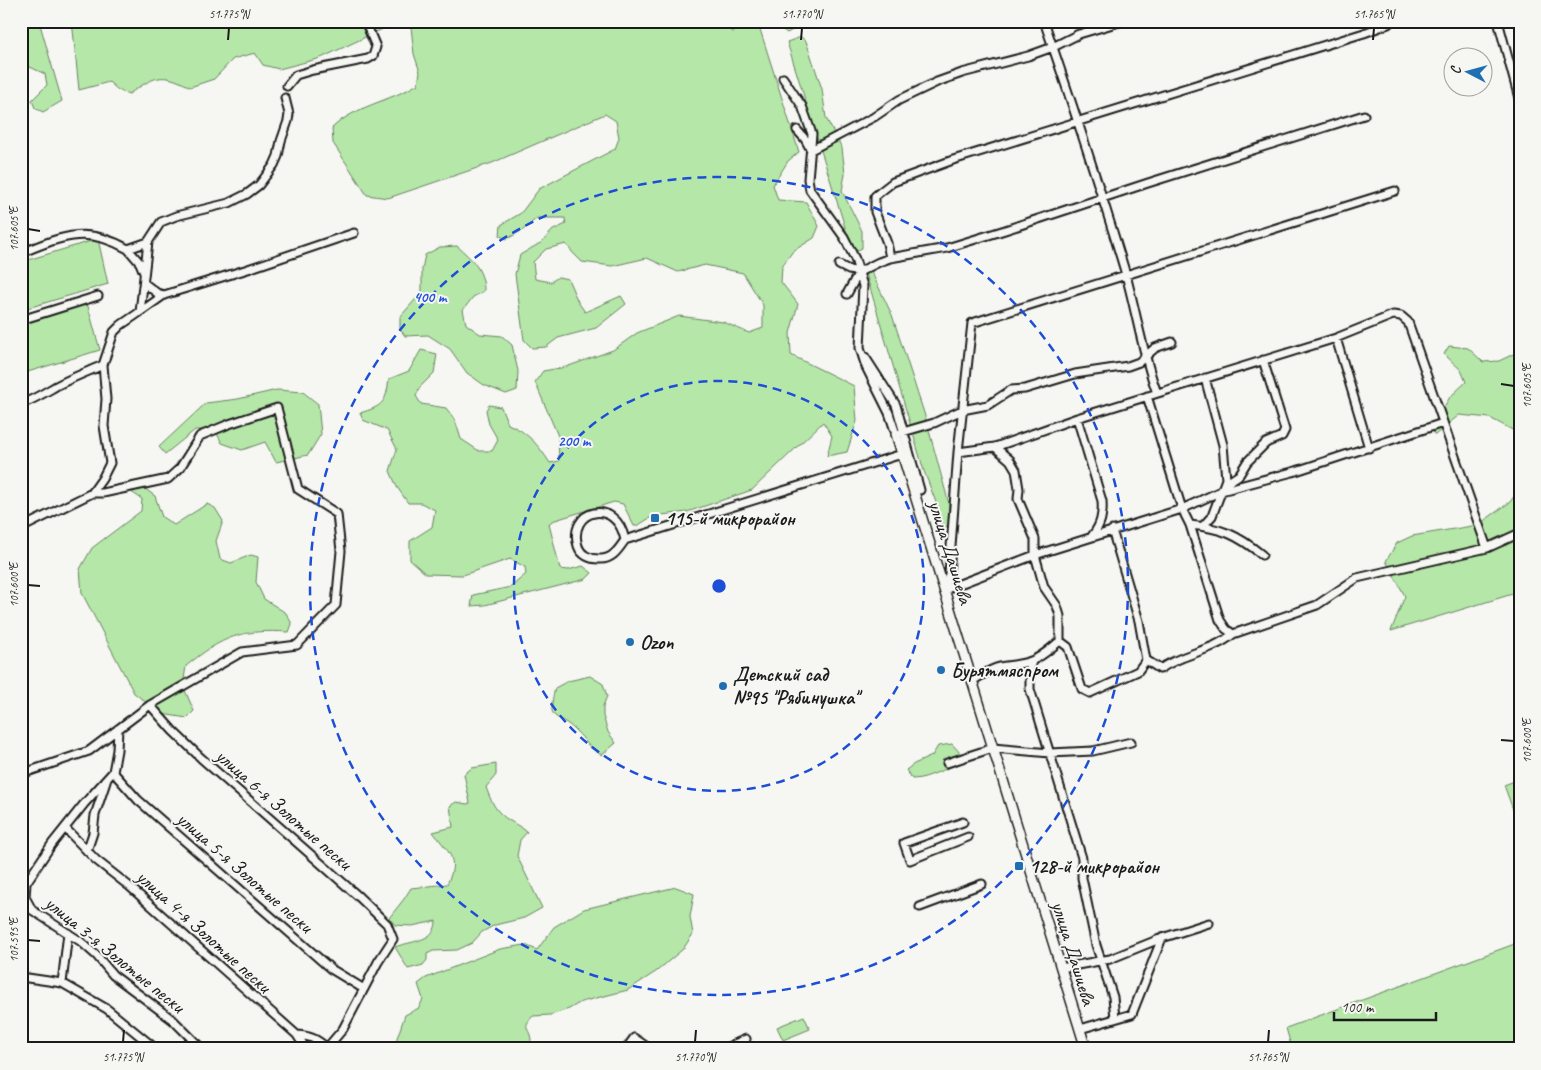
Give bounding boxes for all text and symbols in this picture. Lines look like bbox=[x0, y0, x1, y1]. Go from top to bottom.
text: 51.775°N bbox=[209, 6, 251, 22]
text: 51.770°N bbox=[782, 6, 824, 22]
text: 51.765°N bbox=[1354, 6, 1396, 22]
north arrow bbox=[1444, 48, 1494, 98]
text: С bbox=[1447, 64, 1465, 75]
text: 107.605°E bbox=[6, 205, 22, 251]
text: 400 m bbox=[414, 288, 448, 307]
text: 107.605°E bbox=[1519, 362, 1535, 408]
text: 200 m bbox=[558, 432, 592, 451]
street label: улица Дашиева bbox=[923, 496, 979, 608]
place label: 115-й микрорайон bbox=[665, 506, 796, 531]
marker: 115-й микрорайон bbox=[649, 512, 661, 524]
text: 107.600°E bbox=[6, 561, 22, 607]
centre of rings bbox=[710, 577, 728, 595]
place label: Ozon bbox=[640, 630, 674, 655]
marker: Ozon bbox=[624, 636, 636, 648]
place label: Бурятмяспром bbox=[951, 658, 1059, 683]
place label: Детский сад №95 "Рябинушка" bbox=[733, 662, 863, 710]
marker: Бурятмяспром bbox=[935, 664, 947, 676]
marker: Детский сад №95 "Рябинушка" bbox=[717, 680, 729, 692]
text: 107.600°E bbox=[1519, 717, 1535, 763]
street label: улица 6-я Золотые пески bbox=[210, 743, 358, 877]
street label: улица 5-я Золотые пески bbox=[171, 806, 319, 940]
place label: 128-й микрорайон bbox=[1029, 854, 1160, 879]
marker: 128-й микрорайон bbox=[1013, 860, 1025, 872]
street label: улица 4-я Золотые пески bbox=[131, 864, 277, 1000]
street label: улица 3-я Золотые пески bbox=[39, 890, 191, 1019]
street label: улица Дашиева bbox=[1046, 897, 1102, 1009]
text: 107.595°E bbox=[6, 916, 22, 962]
scale bar bbox=[1334, 990, 1436, 1022]
text: 100 m bbox=[1341, 998, 1375, 1017]
text: 51.775°N bbox=[103, 1049, 145, 1065]
text: 51.770°N bbox=[675, 1049, 717, 1065]
text: 51.765°N bbox=[1248, 1049, 1290, 1065]

